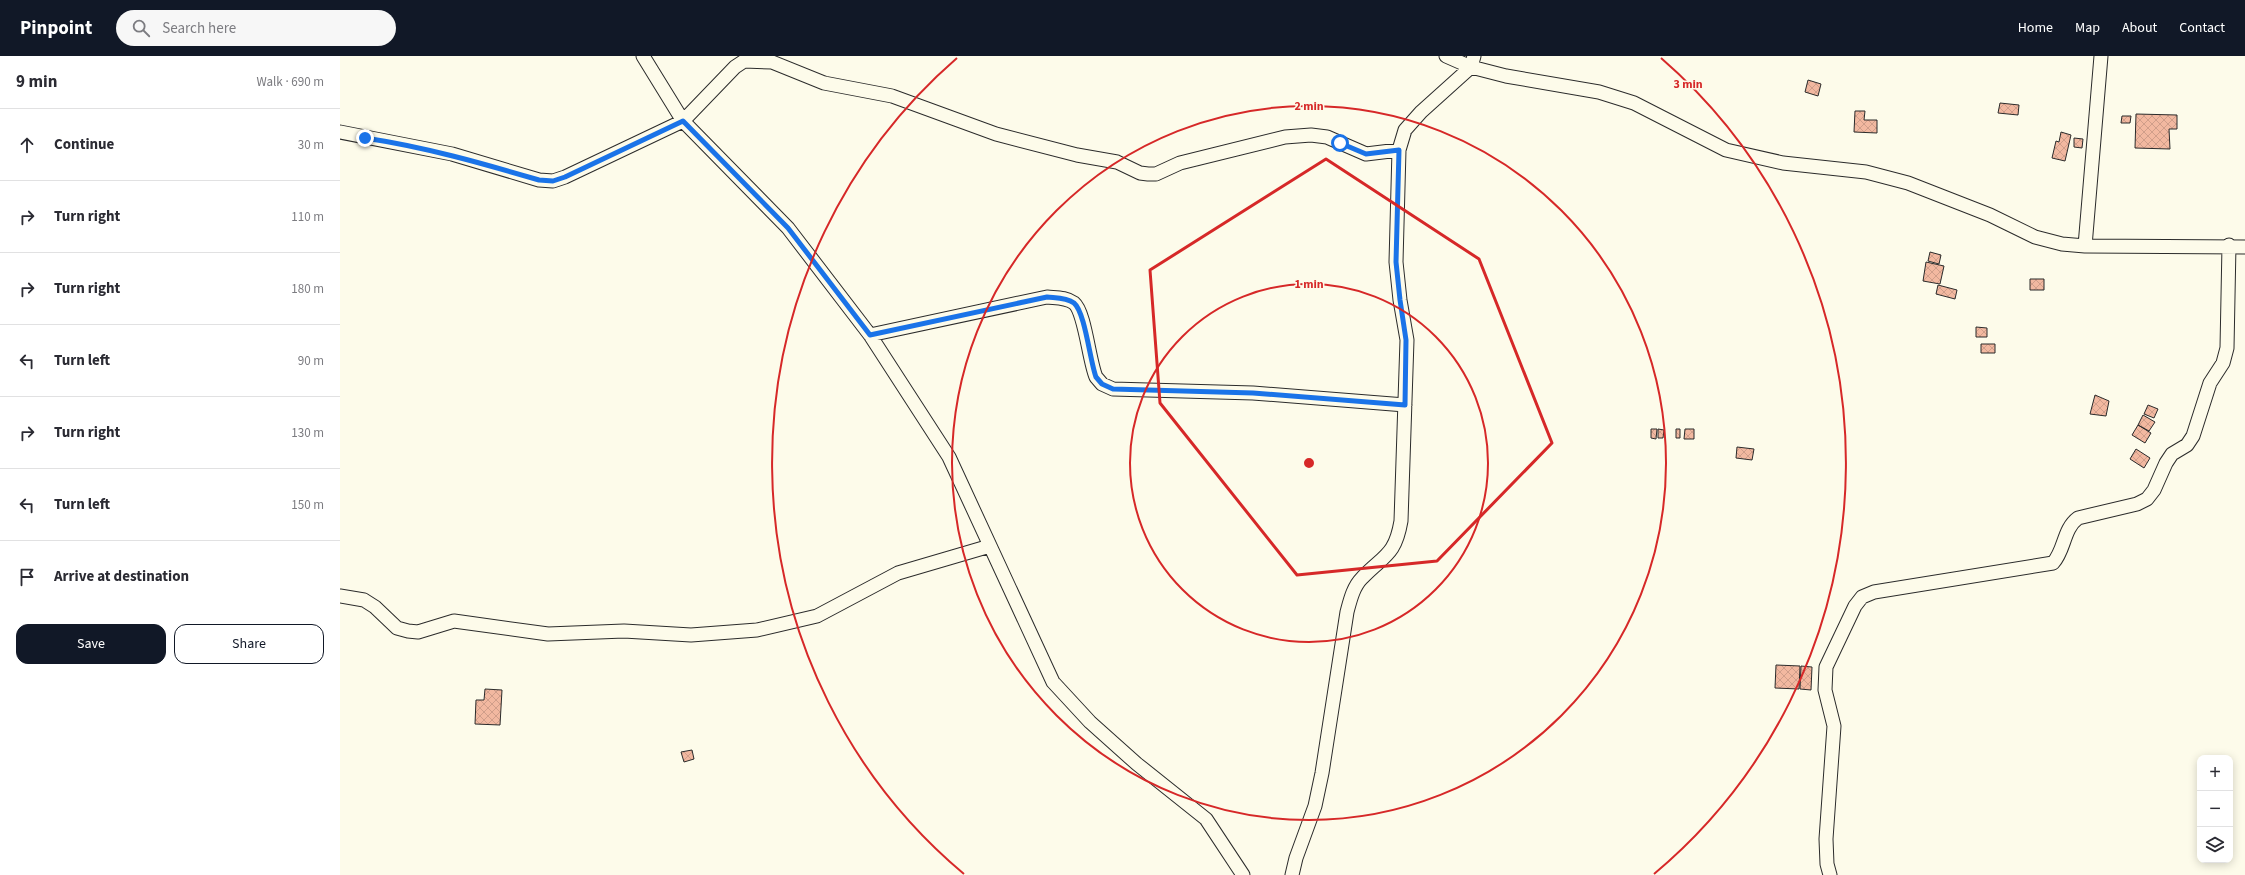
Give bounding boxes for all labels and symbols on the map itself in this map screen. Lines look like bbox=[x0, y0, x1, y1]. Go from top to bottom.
text: 3 min bbox=[1673, 76, 1703, 93]
text: 2 min bbox=[1294, 98, 1324, 115]
route end bbox=[356, 129, 374, 147]
route start bbox=[1331, 134, 1349, 152]
text: 1 min bbox=[1294, 276, 1324, 293]
centre of rings bbox=[1302, 456, 1316, 470]

